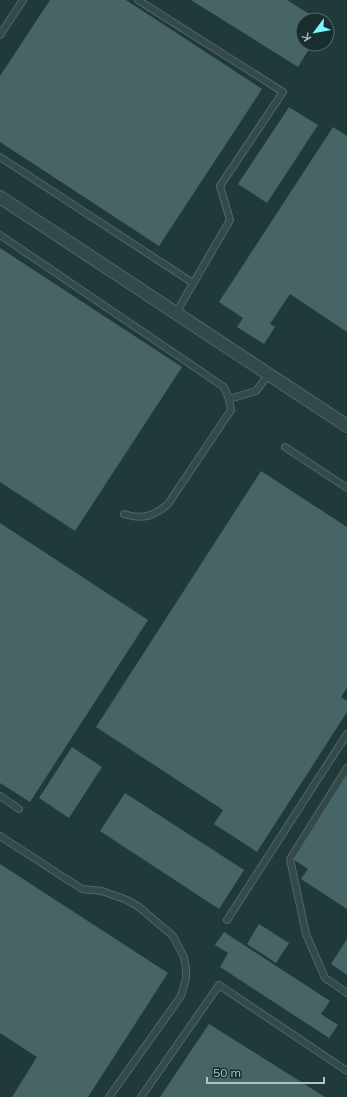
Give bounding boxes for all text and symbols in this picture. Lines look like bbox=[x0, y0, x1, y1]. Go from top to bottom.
north arrow bbox=[295, 12, 335, 52]
text: K bbox=[298, 30, 314, 44]
scale bar bbox=[207, 1059, 324, 1085]
text: 50 m bbox=[213, 1065, 241, 1080]

